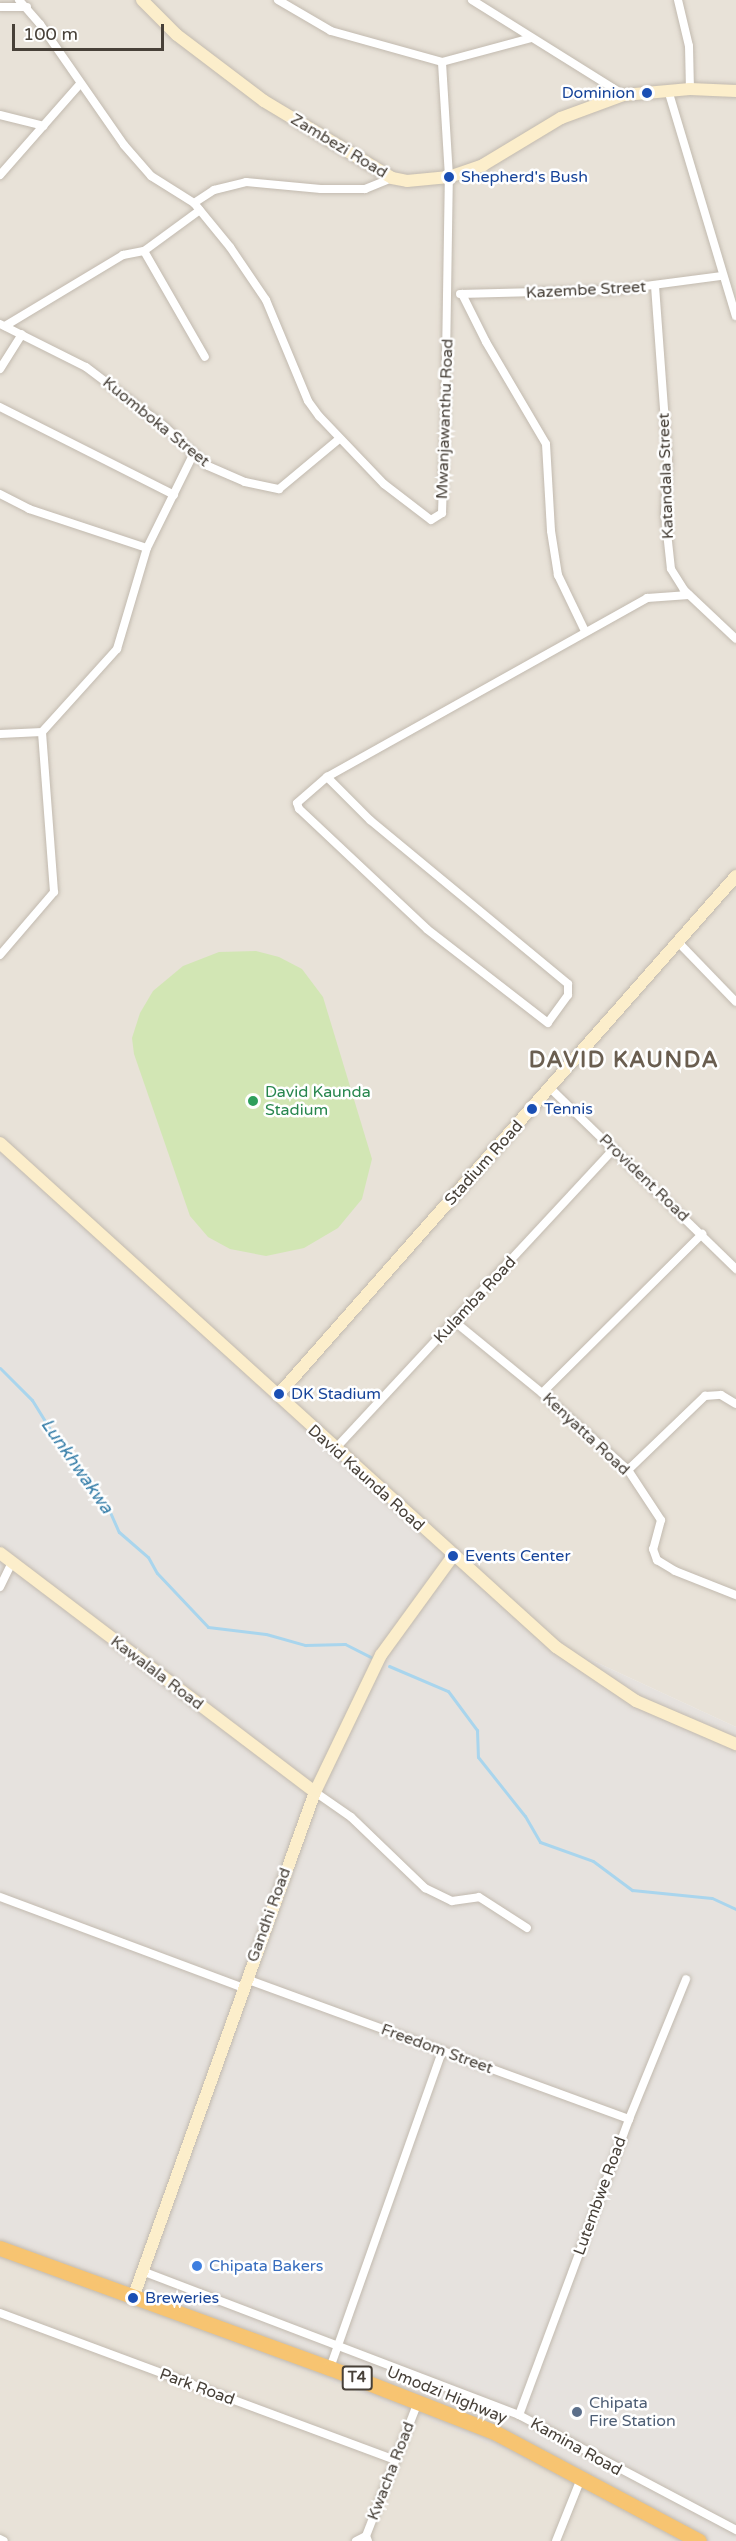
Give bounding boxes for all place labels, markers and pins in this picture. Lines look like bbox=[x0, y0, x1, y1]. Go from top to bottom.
place label: Dominion bbox=[562, 83, 635, 103]
marker: Dominion bbox=[640, 86, 654, 100]
place label: Shepherd's Bush bbox=[461, 167, 588, 187]
marker: Shepherd's Bush bbox=[442, 170, 456, 184]
place label: David Kaunda Stadium bbox=[265, 1082, 371, 1120]
marker: David Kaunda Stadium bbox=[246, 1094, 260, 1108]
place label: Tennis bbox=[544, 1099, 593, 1119]
marker: Tennis bbox=[525, 1102, 539, 1116]
place label: DK Stadium bbox=[291, 1384, 381, 1404]
marker: DK Stadium bbox=[272, 1387, 286, 1401]
place label: Events Center bbox=[465, 1546, 571, 1566]
marker: Events Center bbox=[446, 1549, 460, 1563]
place label: Chipata Bakers bbox=[209, 2256, 324, 2276]
marker: Chipata Bakers bbox=[190, 2259, 204, 2273]
place label: Breweries bbox=[145, 2288, 219, 2308]
marker: Breweries bbox=[126, 2291, 140, 2305]
place label: Chipata Fire Station bbox=[589, 2393, 676, 2431]
marker: Chipata Fire Station bbox=[570, 2405, 584, 2419]

